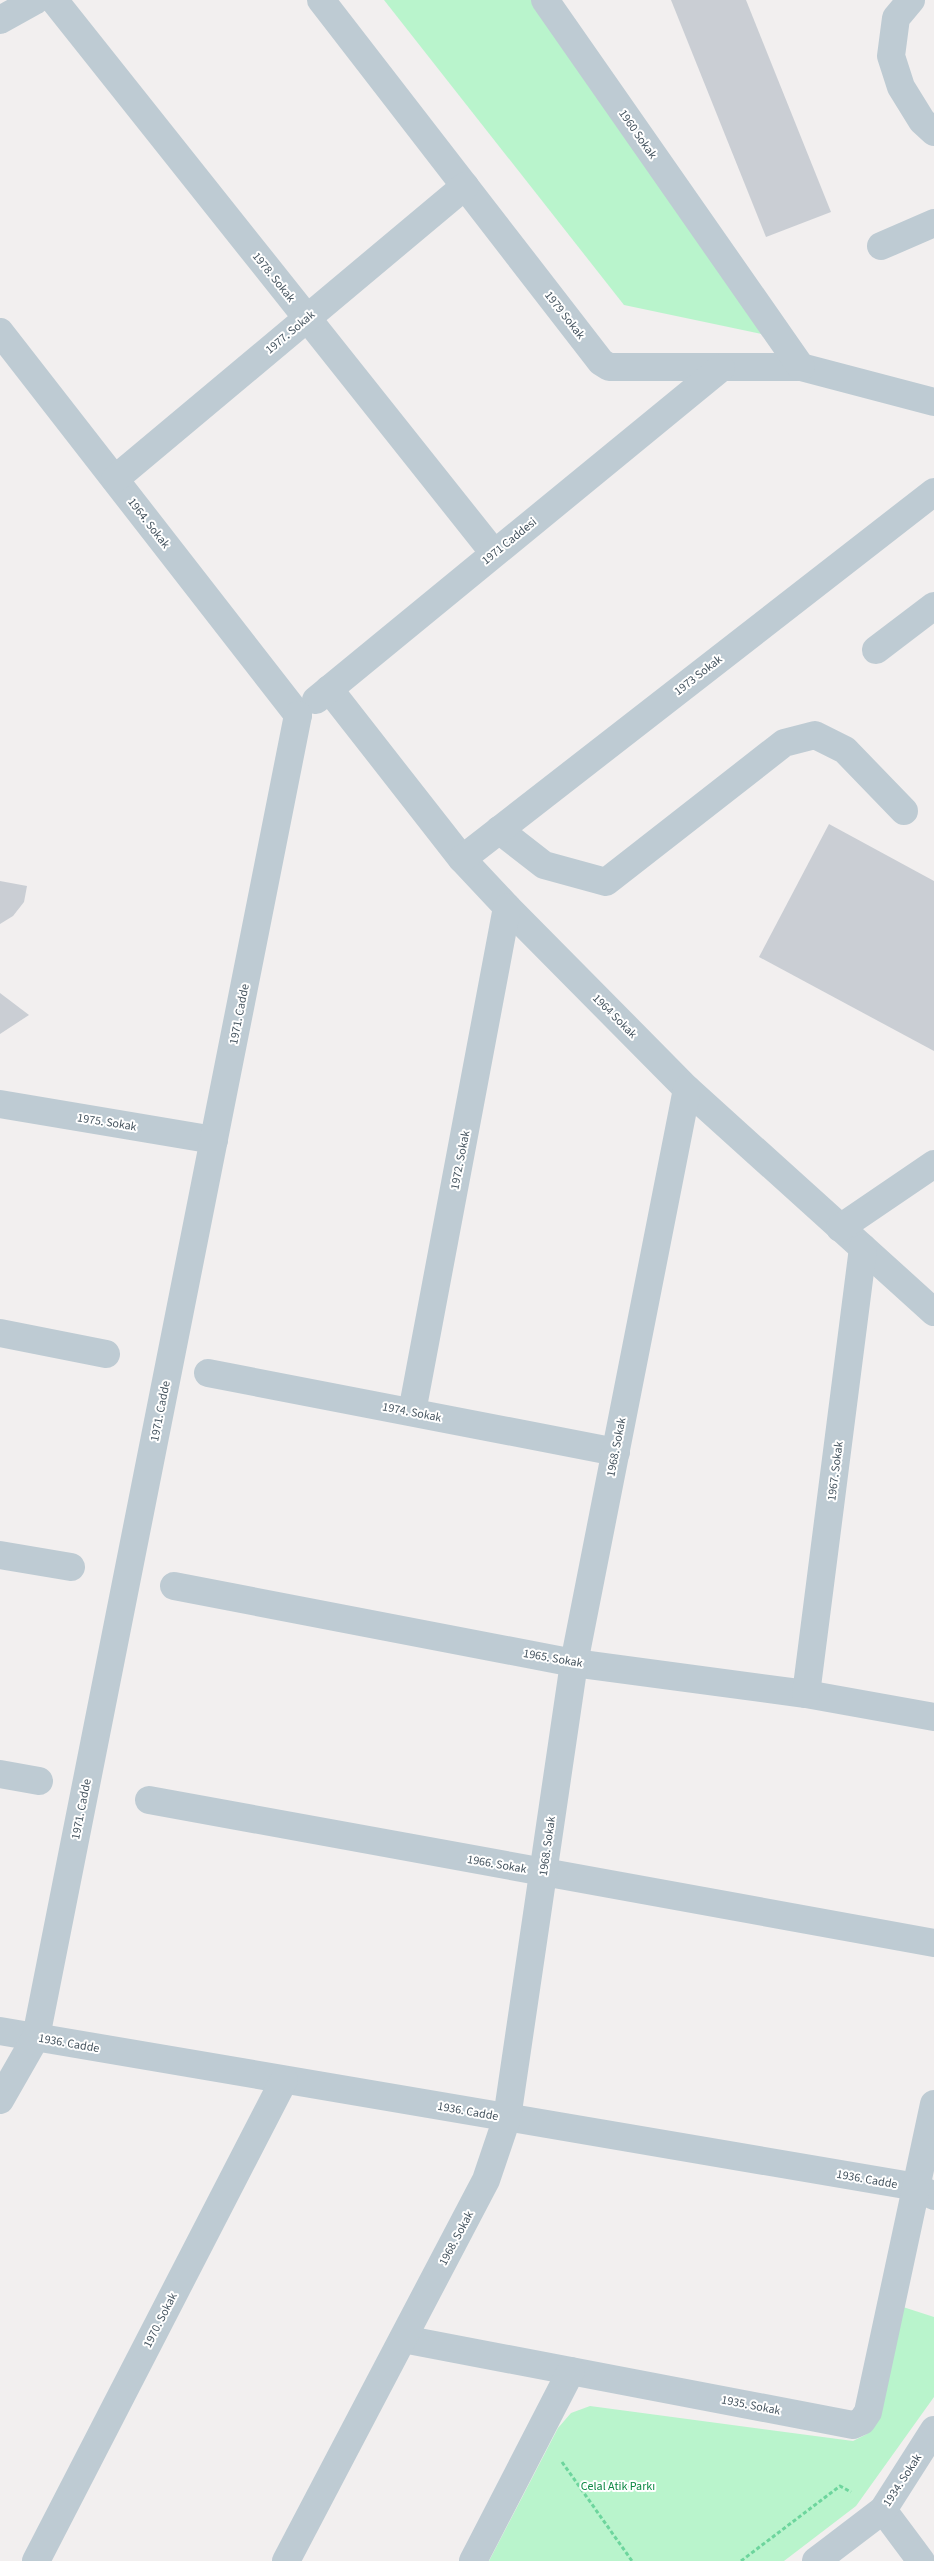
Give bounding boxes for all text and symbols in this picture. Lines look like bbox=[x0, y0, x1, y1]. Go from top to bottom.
street label: 1960 Sokak bbox=[614, 106, 661, 163]
street label: 1978. Sokak bbox=[248, 249, 299, 306]
street label: 1979 Sokak bbox=[540, 288, 589, 343]
street label: 1977. Sokak bbox=[262, 307, 319, 358]
street label: 1964. Sokak bbox=[123, 494, 174, 552]
street label: 1971 Caddesi bbox=[478, 514, 541, 569]
street label: 1973 Sokak bbox=[671, 651, 726, 700]
street label: 1971. Cadde bbox=[225, 982, 254, 1046]
street label: 1964 Sokak bbox=[588, 990, 641, 1043]
street label: 1975. Sokak bbox=[76, 1109, 138, 1136]
street label: 1972. Sokak bbox=[446, 1129, 475, 1191]
street label: 1971. Cadde bbox=[146, 1379, 175, 1443]
street label: 1974. Sokak bbox=[381, 1398, 443, 1427]
street label: 1968. Sokak bbox=[602, 1416, 631, 1478]
street label: 1967. Sokak bbox=[823, 1440, 848, 1502]
street label: 1965. Sokak bbox=[522, 1645, 584, 1672]
street label: 1971. Cadde bbox=[67, 1777, 96, 1841]
street label: 1968. Sokak bbox=[535, 1815, 560, 1877]
street label: 1966. Sokak bbox=[466, 1851, 528, 1878]
street label: 1936. Cadde bbox=[37, 2030, 101, 2057]
street label: 1936. Cadde bbox=[436, 2098, 500, 2125]
street label: 1936. Cadde bbox=[835, 2166, 899, 2193]
street label: 1968. Sokak bbox=[435, 2208, 478, 2269]
street label: 1970. Sokak bbox=[139, 2290, 182, 2351]
street label: 1935. Sokak bbox=[720, 2391, 782, 2420]
street label: 1934. Sokak bbox=[879, 2450, 926, 2510]
park label: Celal Atik Parkı bbox=[581, 2478, 655, 2495]

